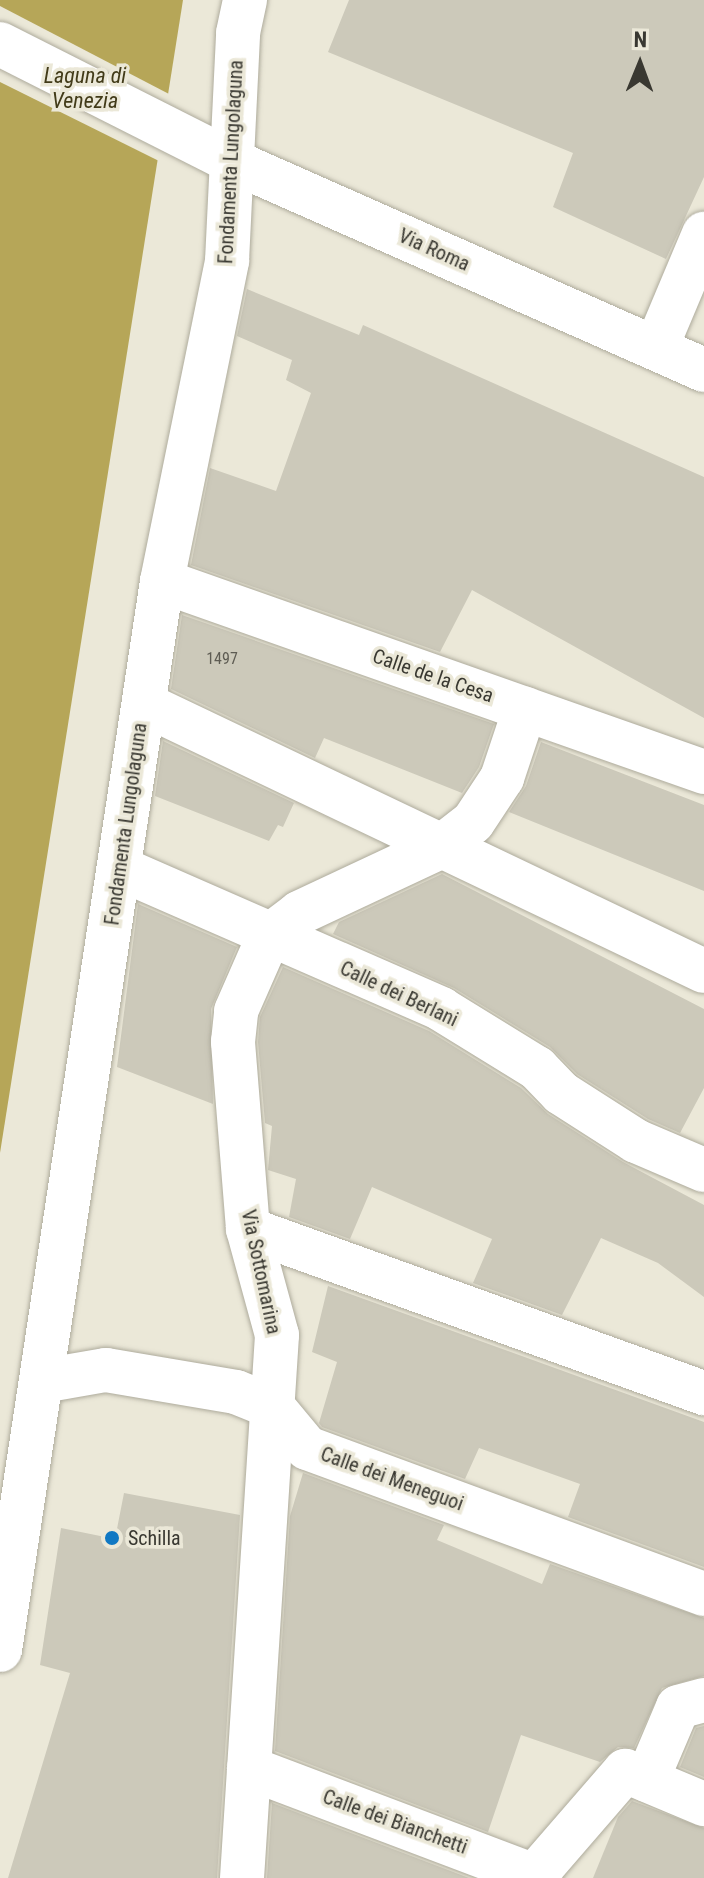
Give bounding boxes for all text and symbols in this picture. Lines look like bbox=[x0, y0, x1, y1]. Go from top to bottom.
north arrow bbox=[600, 24, 680, 104]
text: N bbox=[633, 27, 647, 52]
street label: Fondamenta Lungolaguna bbox=[214, 59, 248, 265]
water label: Laguna di Venezia bbox=[44, 62, 126, 114]
street label: Via Roma bbox=[395, 224, 473, 276]
street label: Calle de la Cesa bbox=[369, 644, 497, 708]
house number: 1497 bbox=[206, 649, 238, 669]
street label: Fondamenta Lungolaguna bbox=[100, 721, 152, 927]
street label: Calle dei Berlani bbox=[336, 956, 462, 1032]
street label: Via Sottomarina bbox=[236, 1208, 286, 1336]
street label: Calle dei Meneguoi bbox=[317, 1442, 467, 1516]
place label: Schilla bbox=[128, 1526, 181, 1550]
marker: Schilla bbox=[103, 1529, 121, 1547]
street label: Calle dei Bianchetti bbox=[319, 1785, 471, 1859]

